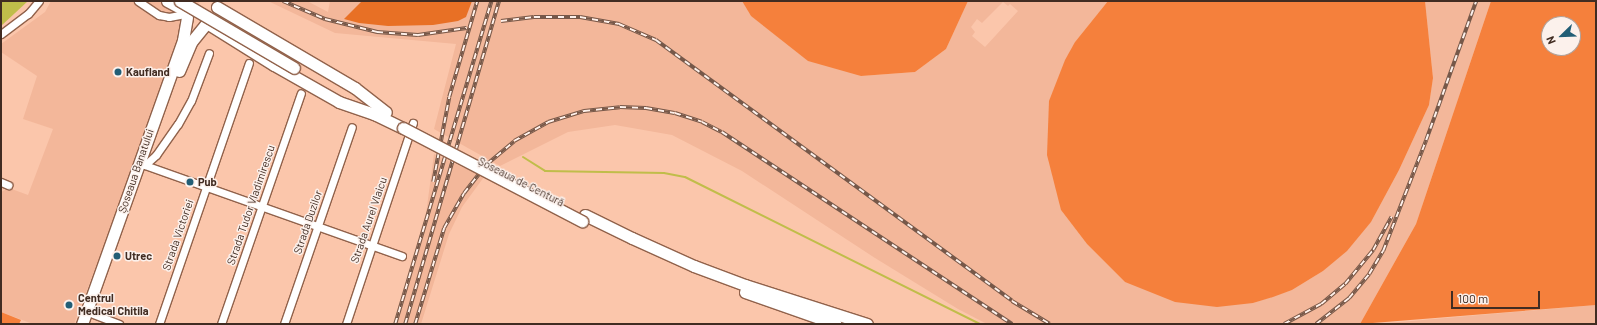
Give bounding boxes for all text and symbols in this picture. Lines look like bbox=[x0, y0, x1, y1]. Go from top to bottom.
north arrow bbox=[1541, 16, 1581, 56]
text: N bbox=[1543, 35, 1558, 46]
place label: Kaufland bbox=[126, 65, 170, 79]
marker: Kaufland bbox=[113, 67, 123, 77]
street label: Șoseaua Banatului bbox=[115, 127, 157, 215]
street label: Strada Tudor Vladimirescu bbox=[224, 143, 278, 267]
street label: Șoseaua de Centură bbox=[476, 155, 566, 209]
place label: Pub bbox=[198, 175, 217, 189]
street label: Strada Aurel Vlaicu bbox=[348, 175, 390, 265]
marker: Pub bbox=[185, 177, 195, 187]
street label: Strada Duzilor bbox=[291, 188, 325, 256]
street label: Strada Victoriei bbox=[160, 198, 196, 272]
place label: Utrec bbox=[125, 249, 152, 263]
marker: Utrec bbox=[112, 251, 122, 261]
scale bar bbox=[1453, 283, 1542, 309]
text: 100 m bbox=[1458, 291, 1488, 305]
place label: Centrul Medical Chitila bbox=[78, 292, 148, 318]
marker: Centrul Medical Chitila bbox=[63, 299, 75, 311]

